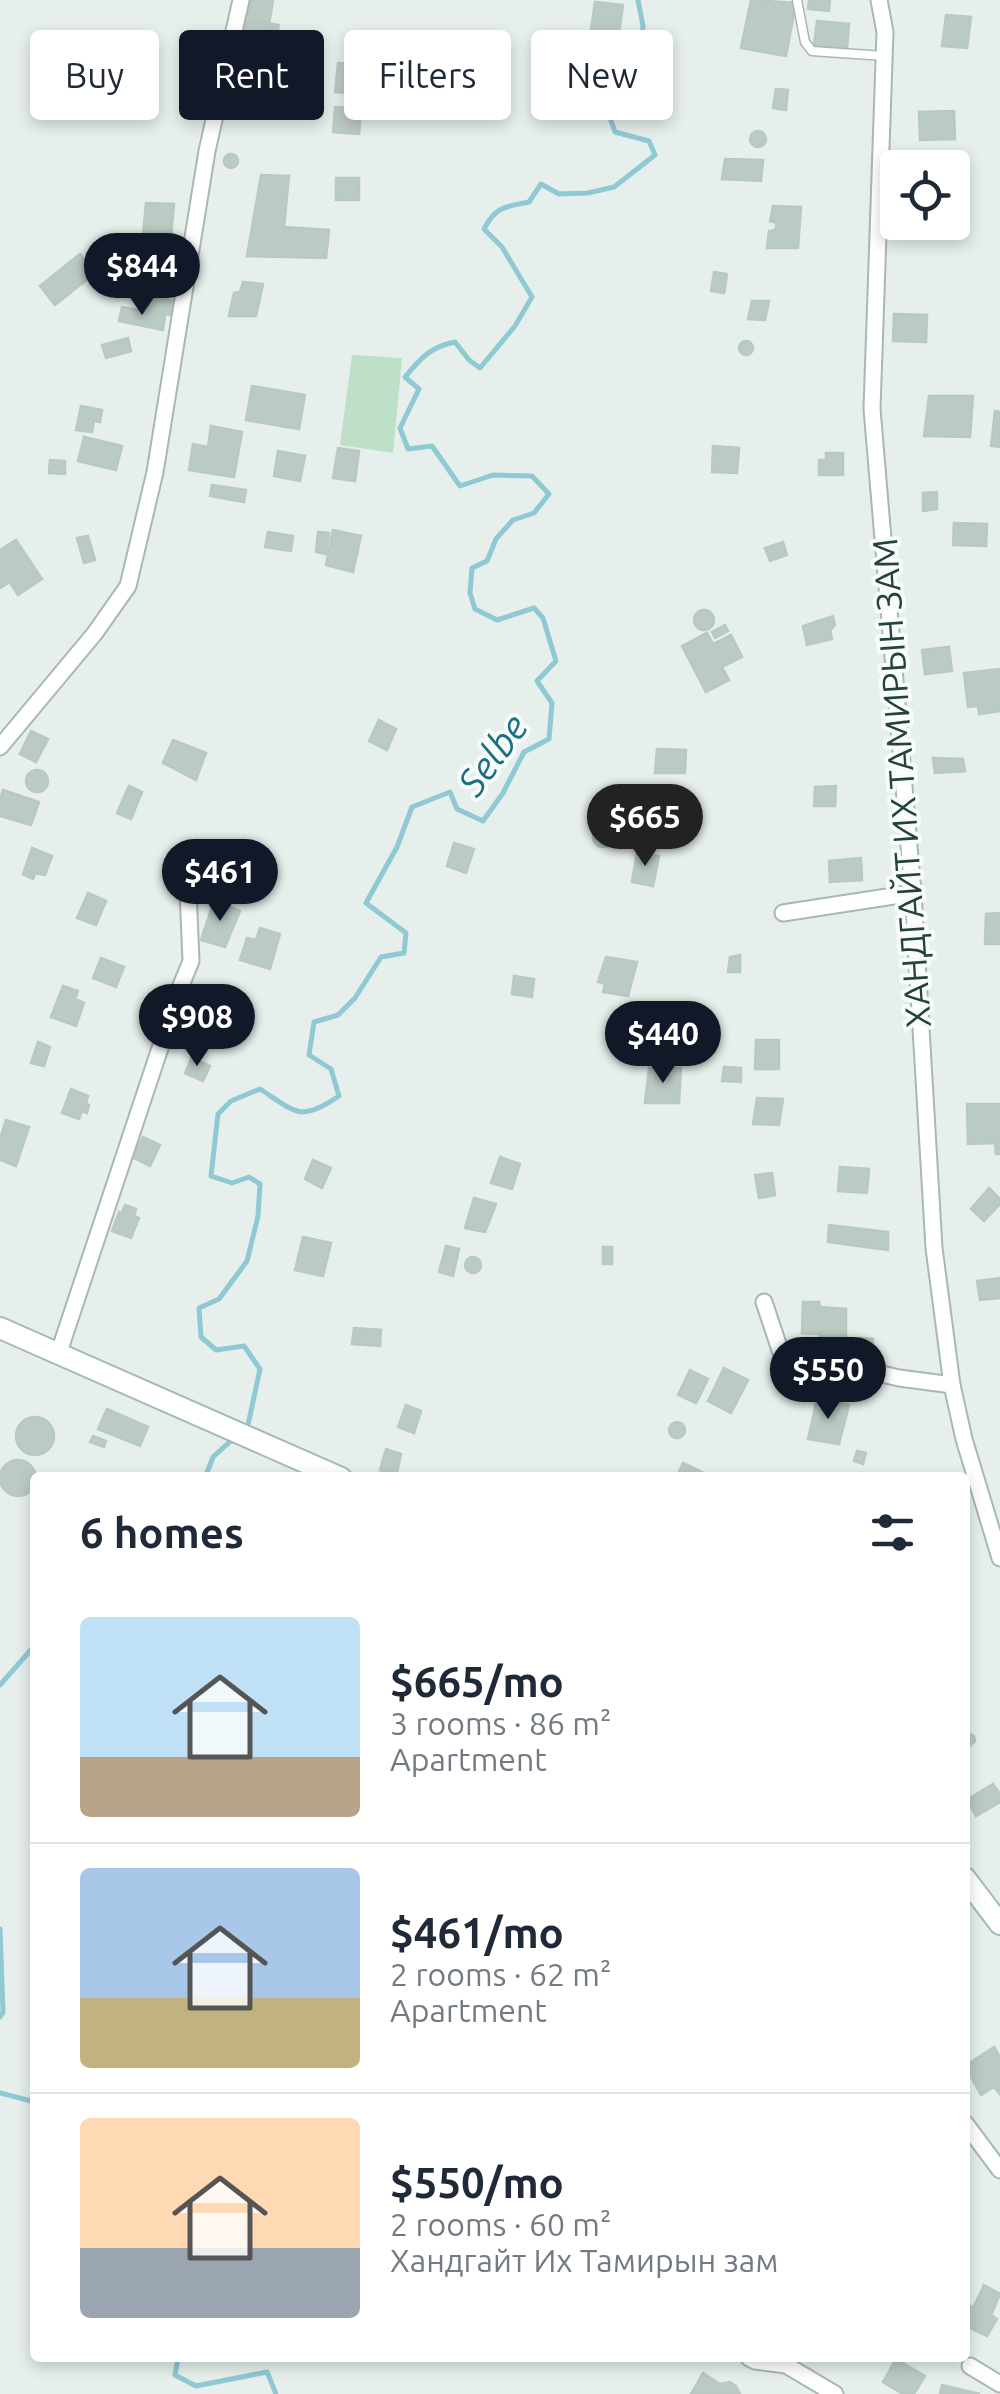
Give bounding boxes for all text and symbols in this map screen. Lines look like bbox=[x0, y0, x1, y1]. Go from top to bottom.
chip: Buy bbox=[30, 30, 159, 120]
chip: Rent bbox=[179, 30, 324, 120]
chip: Filters bbox=[344, 30, 511, 120]
chip: New bbox=[531, 30, 673, 120]
map controls bbox=[880, 150, 970, 240]
button: locate bbox=[880, 150, 970, 240]
pin: $844 bbox=[83, 233, 201, 318]
text: $844 bbox=[106, 247, 178, 283]
street label: ХАНДГАЙТ ИХ ТАМИРЫН ЗАМ bbox=[864, 537, 938, 1029]
water label: Selbe bbox=[448, 706, 535, 804]
pin: $665 bbox=[586, 784, 704, 869]
text: $665 bbox=[609, 798, 681, 834]
pin: $461 bbox=[161, 839, 279, 924]
text: $461 bbox=[184, 853, 256, 889]
pin: $908 bbox=[138, 984, 256, 1069]
text: $908 bbox=[161, 998, 233, 1034]
pin: $440 bbox=[604, 1001, 722, 1086]
text: $440 bbox=[627, 1015, 699, 1051]
pin: $550 bbox=[769, 1337, 887, 1422]
text: $550 bbox=[792, 1351, 864, 1387]
icon: filters bbox=[865, 1505, 920, 1560]
text: 6 homes bbox=[80, 1509, 244, 1556]
icon: home bbox=[160, 1657, 280, 1777]
text: $665/mo bbox=[390, 1658, 564, 1705]
text: 3 rooms · 86 m² bbox=[390, 1705, 611, 1741]
text: Apartment bbox=[390, 1741, 547, 1777]
icon: home bbox=[160, 1908, 280, 2028]
text: $461/mo bbox=[390, 1909, 564, 1956]
text: 2 rooms · 62 m² bbox=[390, 1956, 611, 1992]
text: Apartment bbox=[390, 1992, 547, 2028]
icon: home bbox=[160, 2158, 280, 2278]
text: $550/mo bbox=[390, 2159, 564, 2206]
text: 2 rooms · 60 m² bbox=[390, 2206, 611, 2242]
text: Хандгайт Их Тамирын зам bbox=[390, 2242, 779, 2278]

